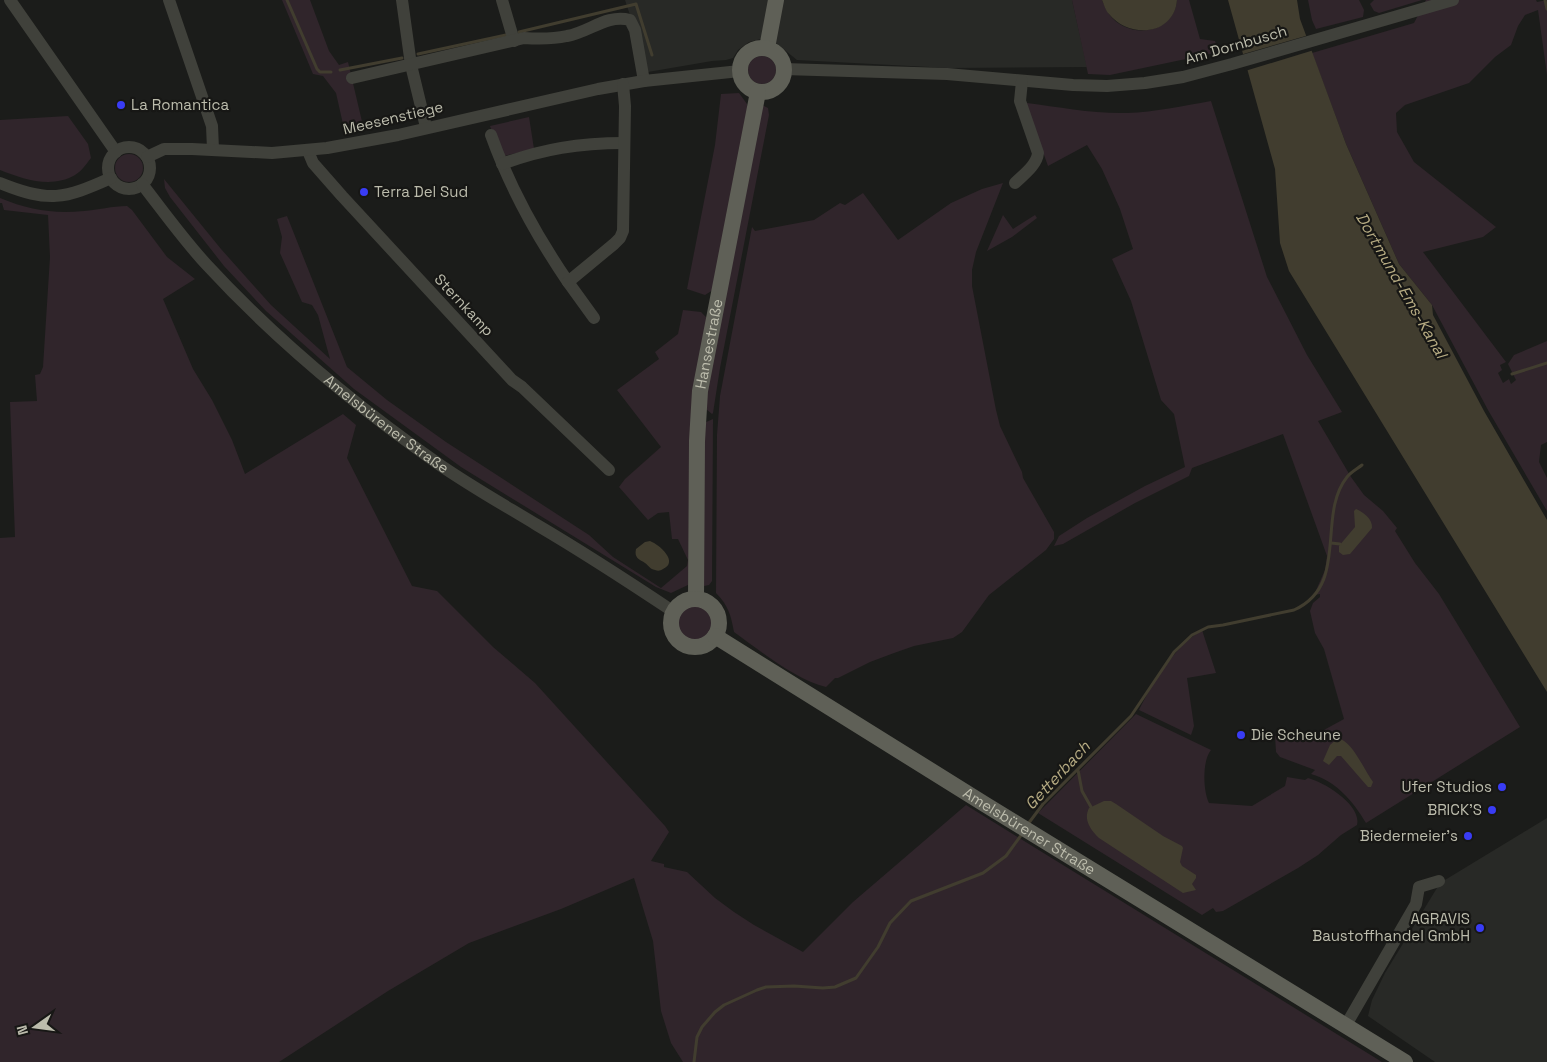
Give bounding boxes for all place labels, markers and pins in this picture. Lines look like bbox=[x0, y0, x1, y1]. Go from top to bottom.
place label: La Romantica bbox=[131, 95, 229, 114]
marker: La Romantica bbox=[115, 99, 127, 111]
place label: Terra Del Sud bbox=[374, 182, 468, 201]
marker: Terra Del Sud bbox=[358, 186, 370, 198]
place label: Die Scheune bbox=[1251, 725, 1341, 744]
marker: Die Scheune bbox=[1235, 729, 1247, 741]
place label: Ufer Studios bbox=[1402, 777, 1492, 796]
marker: Ufer Studios bbox=[1496, 781, 1508, 793]
place label: BRICK'S bbox=[1427, 800, 1482, 819]
marker: BRICK'S bbox=[1486, 804, 1498, 816]
place label: Biedermeier's bbox=[1360, 826, 1458, 845]
marker: Biedermeier's bbox=[1462, 830, 1474, 842]
place label: AGRAVIS Baustoffhandel GmbH bbox=[1312, 909, 1470, 945]
marker: AGRAVIS Baustoffhandel GmbH bbox=[1474, 922, 1486, 934]

